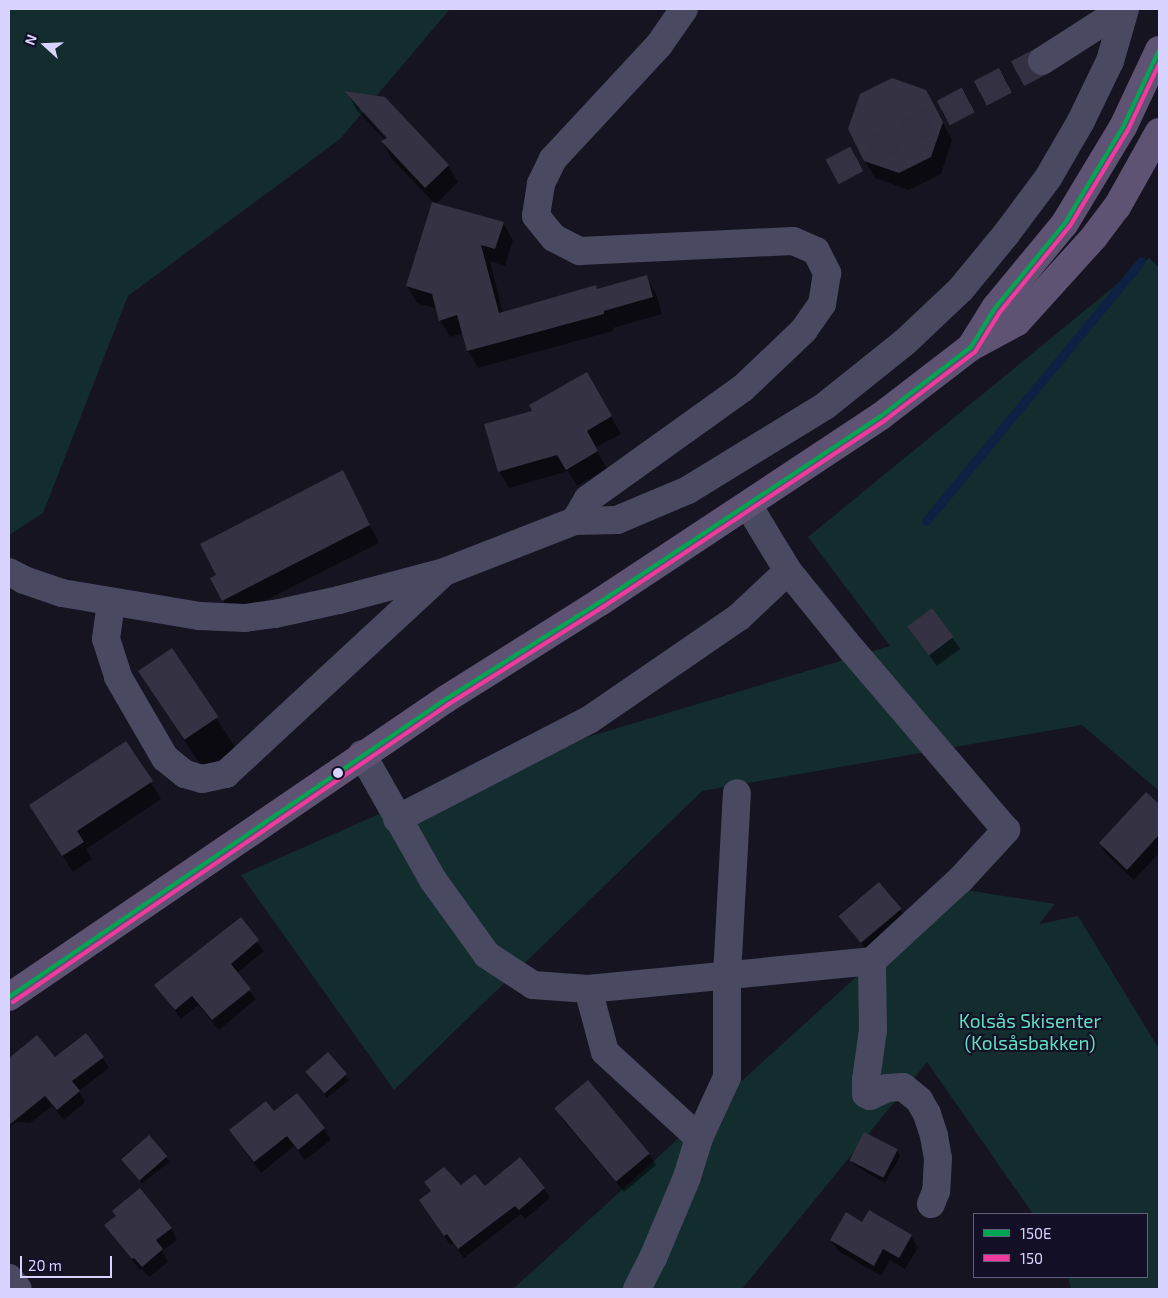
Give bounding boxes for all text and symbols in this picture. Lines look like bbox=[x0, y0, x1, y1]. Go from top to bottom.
north arrow bbox=[20, 20, 70, 70]
text: N bbox=[21, 32, 40, 47]
unlabelled marker bbox=[333, 768, 343, 778]
park label: Kolsås Skisenter (Kolsåsbakken) bbox=[959, 1010, 1101, 1054]
legend bbox=[973, 1213, 1148, 1278]
text: 150E bbox=[1020, 1224, 1051, 1242]
scale bar bbox=[22, 1246, 115, 1278]
text: 150 bbox=[1020, 1249, 1043, 1267]
text: 20 m bbox=[28, 1256, 62, 1274]

